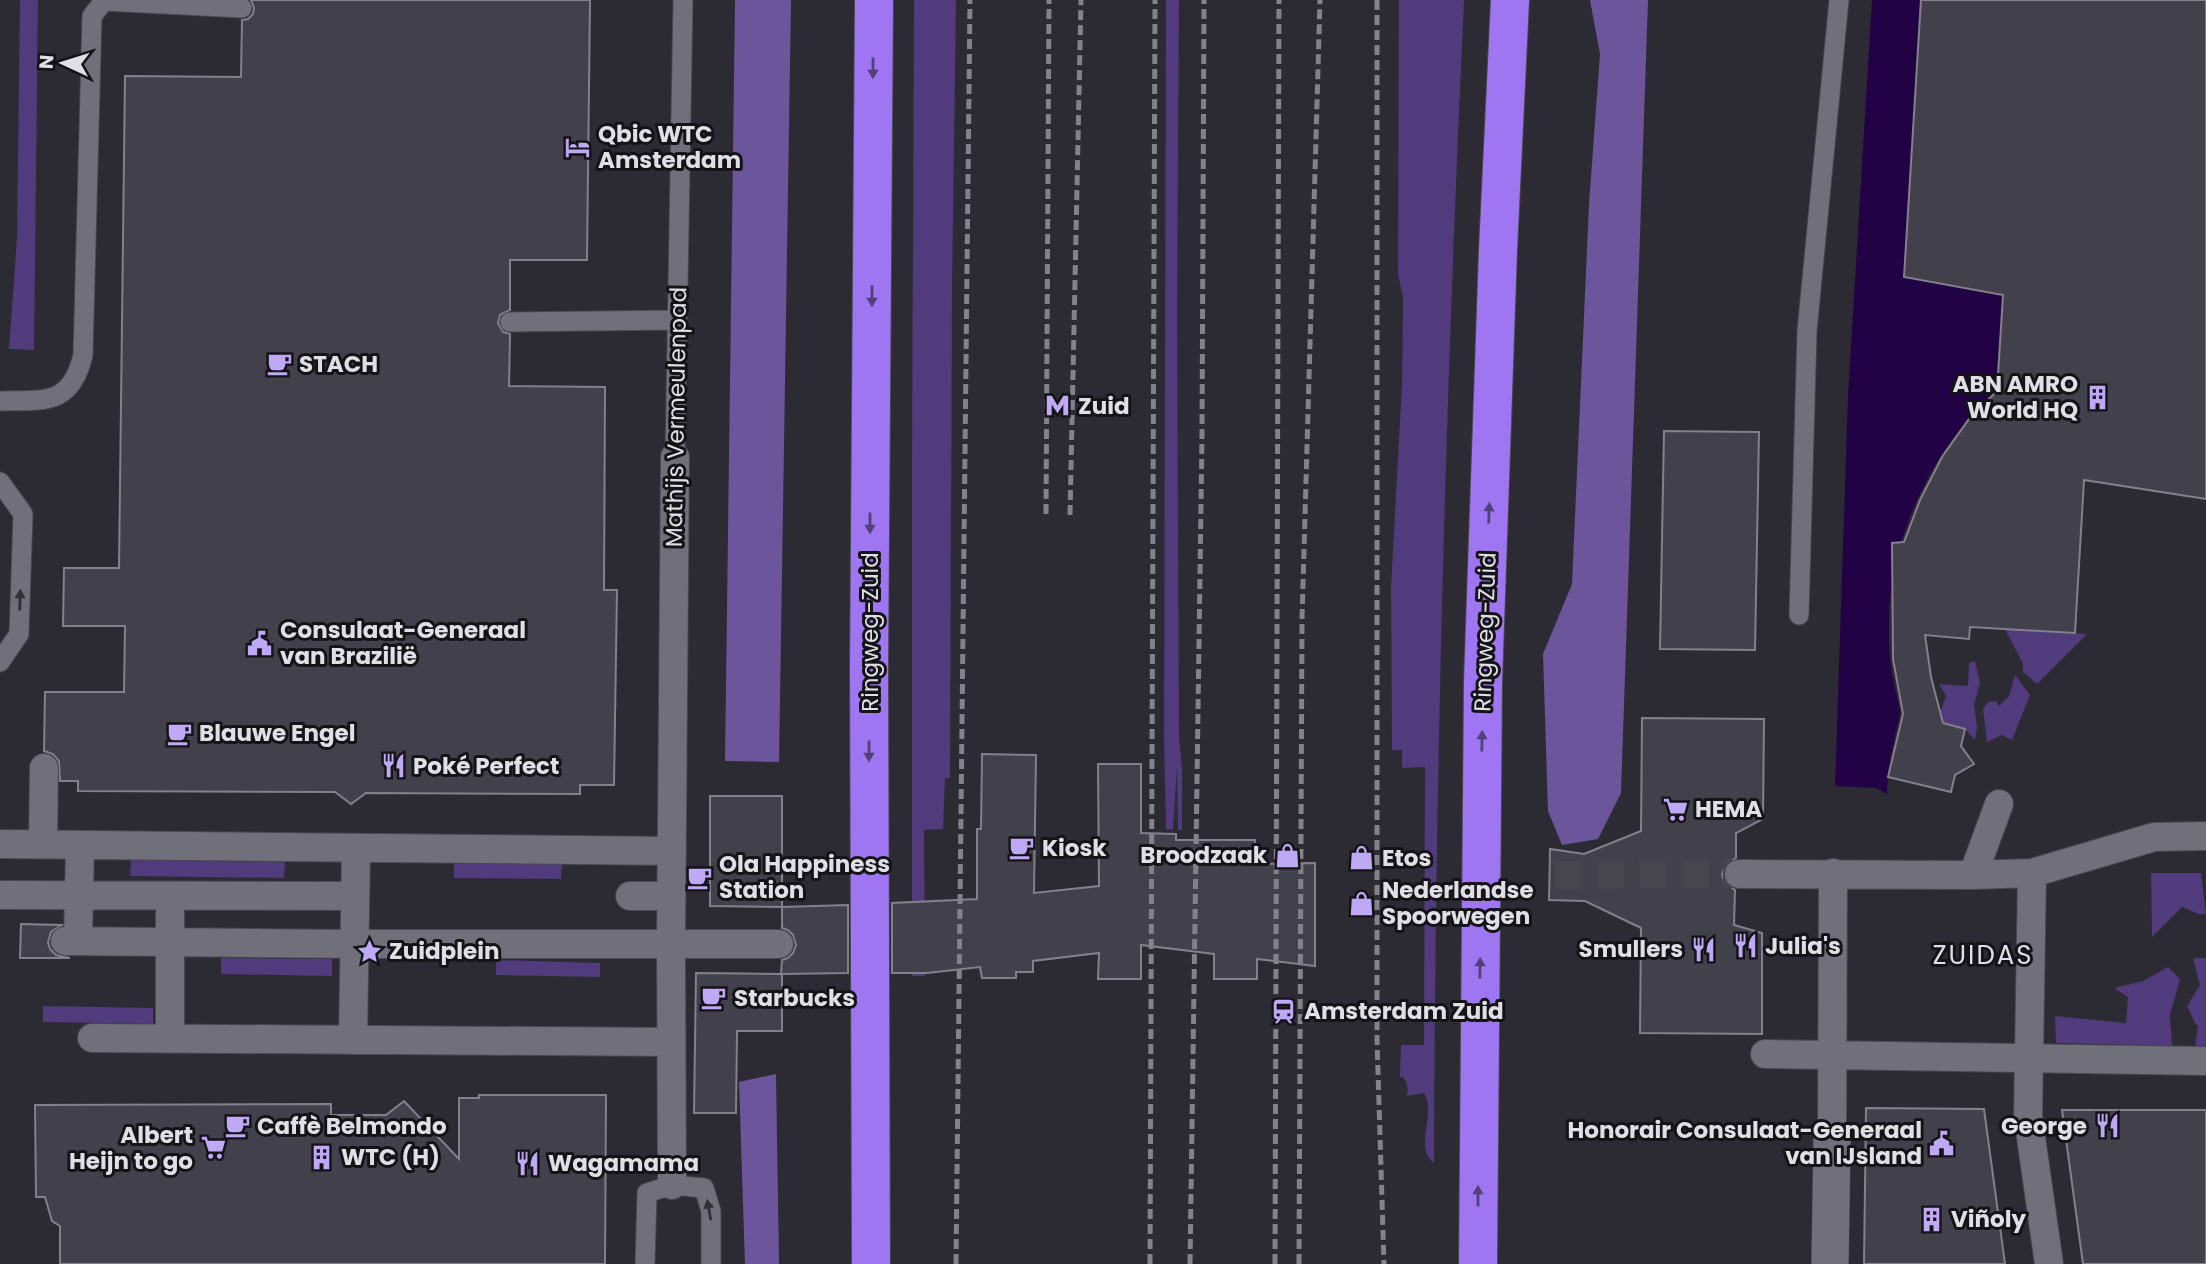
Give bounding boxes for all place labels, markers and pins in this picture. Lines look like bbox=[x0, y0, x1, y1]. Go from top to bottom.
place label: Qbic WTC Amsterdam bbox=[598, 118, 741, 176]
hotel icon: Qbic WTC Amsterdam bbox=[564, 133, 592, 161]
place label: STACH bbox=[299, 348, 378, 380]
cafe icon: STACH bbox=[265, 350, 293, 378]
place label: ABN AMRO World HQ bbox=[1953, 368, 2078, 426]
building icon: ABN AMRO World HQ bbox=[2084, 383, 2112, 411]
place label: Zuid bbox=[1078, 390, 1130, 422]
metro station icon: Zuid bbox=[1044, 392, 1072, 420]
place label: Consulaat-Generaal van Brazilië bbox=[280, 614, 526, 672]
public building icon: Consulaat-Generaal van Brazilië bbox=[246, 629, 274, 657]
place label: Blauwe Engel bbox=[199, 717, 356, 749]
cafe icon: Blauwe Engel bbox=[165, 719, 193, 747]
place label: Poké Perfect bbox=[413, 750, 559, 782]
restaurant icon: Poké Perfect bbox=[379, 752, 407, 780]
place label: HEMA bbox=[1695, 793, 1762, 825]
supermarket icon: HEMA bbox=[1661, 795, 1689, 823]
place label: Kiosk bbox=[1042, 832, 1107, 864]
cafe icon: Kiosk bbox=[1008, 834, 1036, 862]
place label: Broodzaak bbox=[1140, 839, 1268, 871]
shop icon: Broodzaak bbox=[1273, 841, 1301, 869]
place label: Etos bbox=[1382, 842, 1431, 874]
shop icon: Etos bbox=[1348, 844, 1376, 872]
place label: Ola Happiness Station bbox=[719, 848, 890, 906]
cafe icon: Ola Happiness Station bbox=[685, 863, 713, 891]
place label: Nederlandse Spoorwegen bbox=[1382, 874, 1534, 932]
shop icon: Nederlandse Spoorwegen bbox=[1348, 889, 1376, 917]
place label: Julia's bbox=[1765, 930, 1841, 962]
restaurant icon: Julia's bbox=[1731, 932, 1759, 960]
place label: Smullers bbox=[1579, 933, 1683, 965]
place label: Zuidplein bbox=[389, 935, 499, 967]
restaurant icon: Smullers bbox=[1689, 935, 1717, 963]
place icon: Zuidplein bbox=[355, 937, 383, 965]
place label: Starbucks bbox=[734, 982, 855, 1014]
cafe icon: Starbucks bbox=[700, 984, 728, 1012]
place label: Amsterdam Zuid bbox=[1304, 995, 1504, 1027]
station icon: Amsterdam Zuid bbox=[1270, 997, 1298, 1025]
place label: Caffè Belmondo bbox=[257, 1110, 447, 1142]
place label: George bbox=[2001, 1110, 2087, 1142]
cafe icon: Caffè Belmondo bbox=[223, 1112, 251, 1140]
restaurant icon: George bbox=[2093, 1112, 2121, 1140]
place label: Honorair Consulaat-Generaal van IJsland bbox=[1567, 1114, 1922, 1172]
place label: Albert Heijn to go bbox=[69, 1119, 193, 1177]
public building icon: Honorair Consulaat-Generaal van IJsland bbox=[1928, 1129, 1956, 1157]
supermarket icon: Albert Heijn to go bbox=[199, 1134, 227, 1162]
place label: WTC (H) bbox=[341, 1141, 440, 1173]
building icon: WTC (H) bbox=[307, 1143, 335, 1171]
place label: Wagamama bbox=[548, 1147, 699, 1179]
restaurant icon: Wagamama bbox=[514, 1149, 542, 1177]
place label: Viñoly bbox=[1951, 1203, 2027, 1235]
building icon: Viñoly bbox=[1917, 1205, 1945, 1233]

